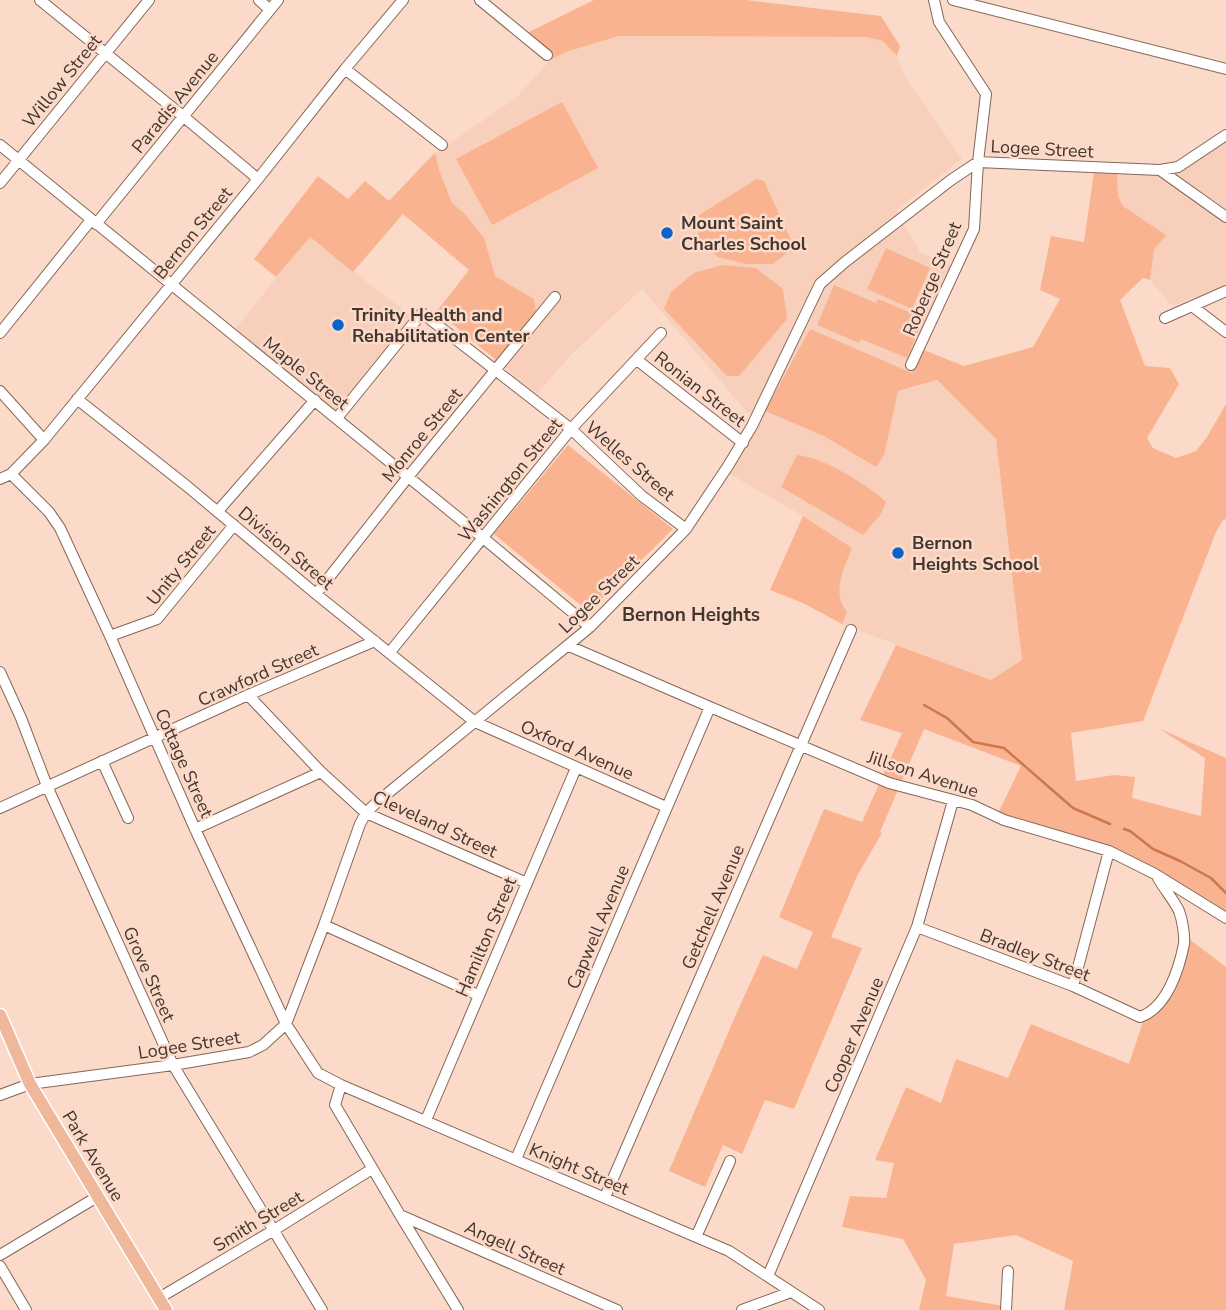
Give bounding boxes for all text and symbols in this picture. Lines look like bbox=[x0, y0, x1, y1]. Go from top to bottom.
street label: Willow Street bbox=[17, 29, 107, 133]
street label: Paradis Avenue bbox=[126, 46, 224, 158]
street label: Logee Street bbox=[990, 134, 1095, 164]
street label: Bernon Street bbox=[148, 181, 238, 284]
place label: Mount Saint Charles School bbox=[681, 211, 807, 256]
street label: Roberge Street bbox=[897, 217, 967, 340]
marker: Mount Saint Charles School bbox=[659, 225, 675, 241]
place label: Trinity Health and Rehabilitation Center bbox=[352, 303, 530, 348]
marker: Trinity Health and Rehabilitation Center bbox=[330, 317, 346, 333]
street label: Maple Street bbox=[258, 331, 354, 415]
street label: Ronian Street bbox=[649, 346, 751, 433]
street label: Monroe Street bbox=[376, 382, 468, 487]
street label: Washington Street bbox=[453, 413, 568, 547]
street label: Welles Street bbox=[580, 416, 680, 507]
street label: Division Street bbox=[233, 501, 339, 595]
street label: Unity Street bbox=[141, 519, 221, 610]
place label: Bernon Heights School bbox=[912, 531, 1039, 576]
marker: Bernon Heights School bbox=[890, 545, 906, 561]
street label: Logee Street bbox=[554, 549, 645, 638]
district label: Bernon Heights bbox=[622, 602, 760, 628]
street label: Crawford Street bbox=[194, 637, 323, 712]
street label: Cottage Street bbox=[149, 705, 219, 822]
street label: Oxford Avenue bbox=[517, 714, 637, 786]
street label: Jillson Avenue bbox=[863, 744, 982, 803]
street label: Cleveland Street bbox=[369, 785, 502, 864]
street label: Getchell Avenue bbox=[676, 841, 750, 973]
street label: Capwell Avenue bbox=[561, 861, 635, 993]
street label: Hamilton Street bbox=[450, 873, 522, 1001]
street label: Grove Street bbox=[117, 923, 181, 1026]
street label: Bradley Street bbox=[976, 923, 1094, 987]
street label: Cooper Avenue bbox=[819, 973, 889, 1097]
street label: Logee Street bbox=[136, 1025, 242, 1065]
street label: Park Avenue bbox=[56, 1106, 130, 1206]
street label: Knight Street bbox=[525, 1137, 633, 1201]
street label: Smith Street bbox=[209, 1184, 308, 1257]
street label: Angell Street bbox=[461, 1215, 570, 1281]

